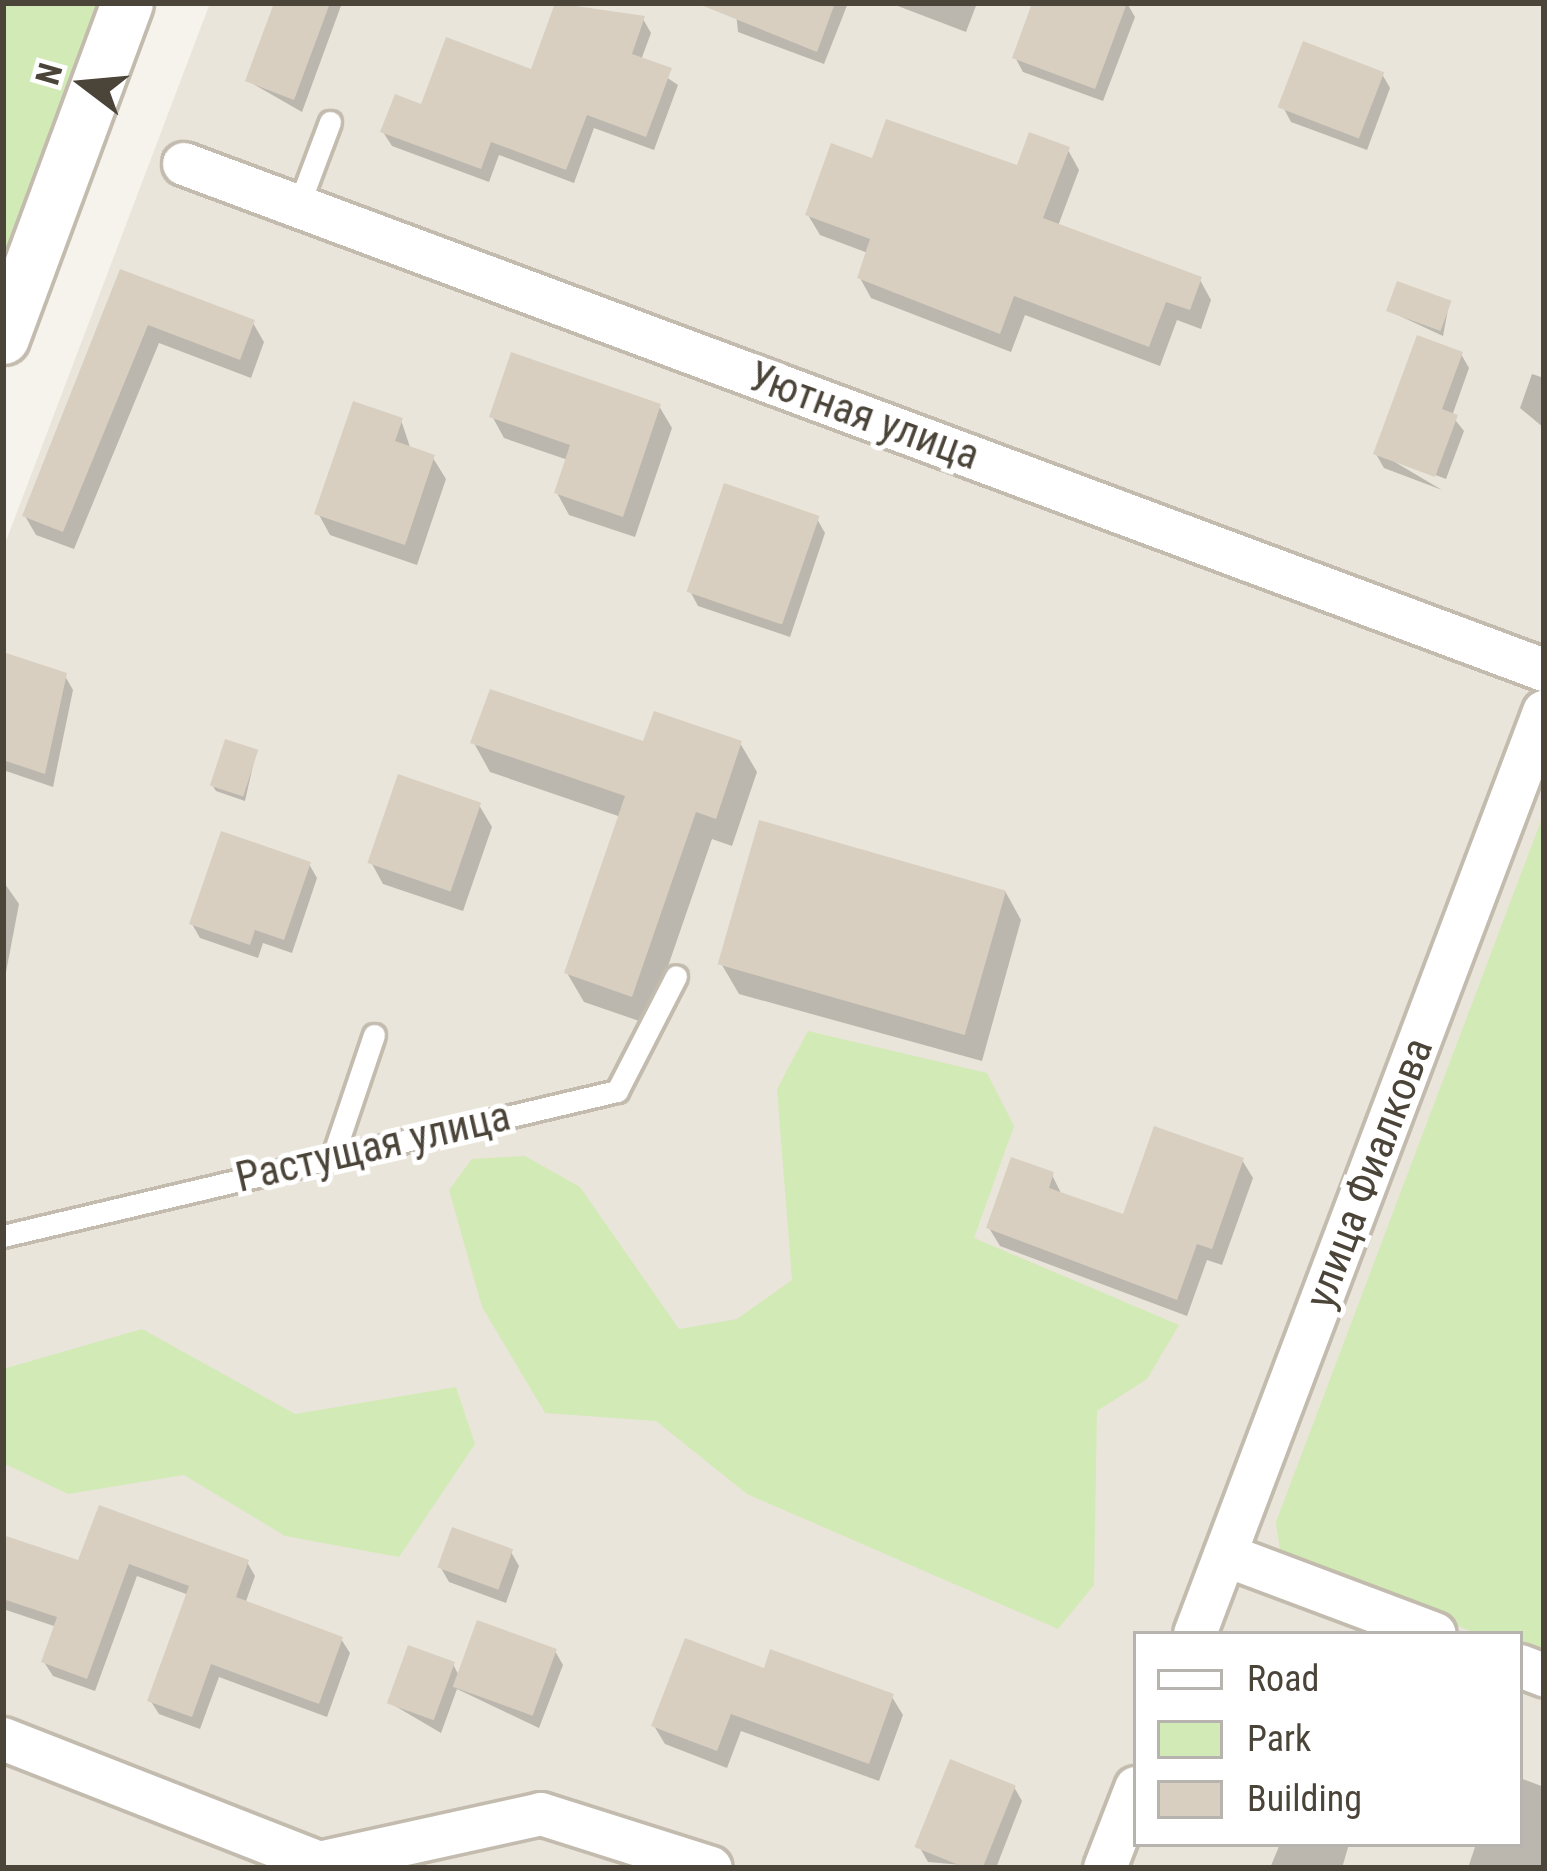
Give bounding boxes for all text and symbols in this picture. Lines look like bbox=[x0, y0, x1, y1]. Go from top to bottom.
north arrow bbox=[24, 24, 144, 144]
text: N bbox=[27, 59, 70, 89]
street label: Уютная улица bbox=[742, 351, 986, 481]
street label: улица Фиалкова bbox=[1294, 1031, 1444, 1315]
street label: Растущая улица bbox=[231, 1091, 515, 1203]
legend bbox=[1133, 1631, 1523, 1847]
text: Road bbox=[1247, 1658, 1319, 1700]
text: Park bbox=[1247, 1718, 1311, 1760]
text: Building bbox=[1247, 1778, 1362, 1820]

